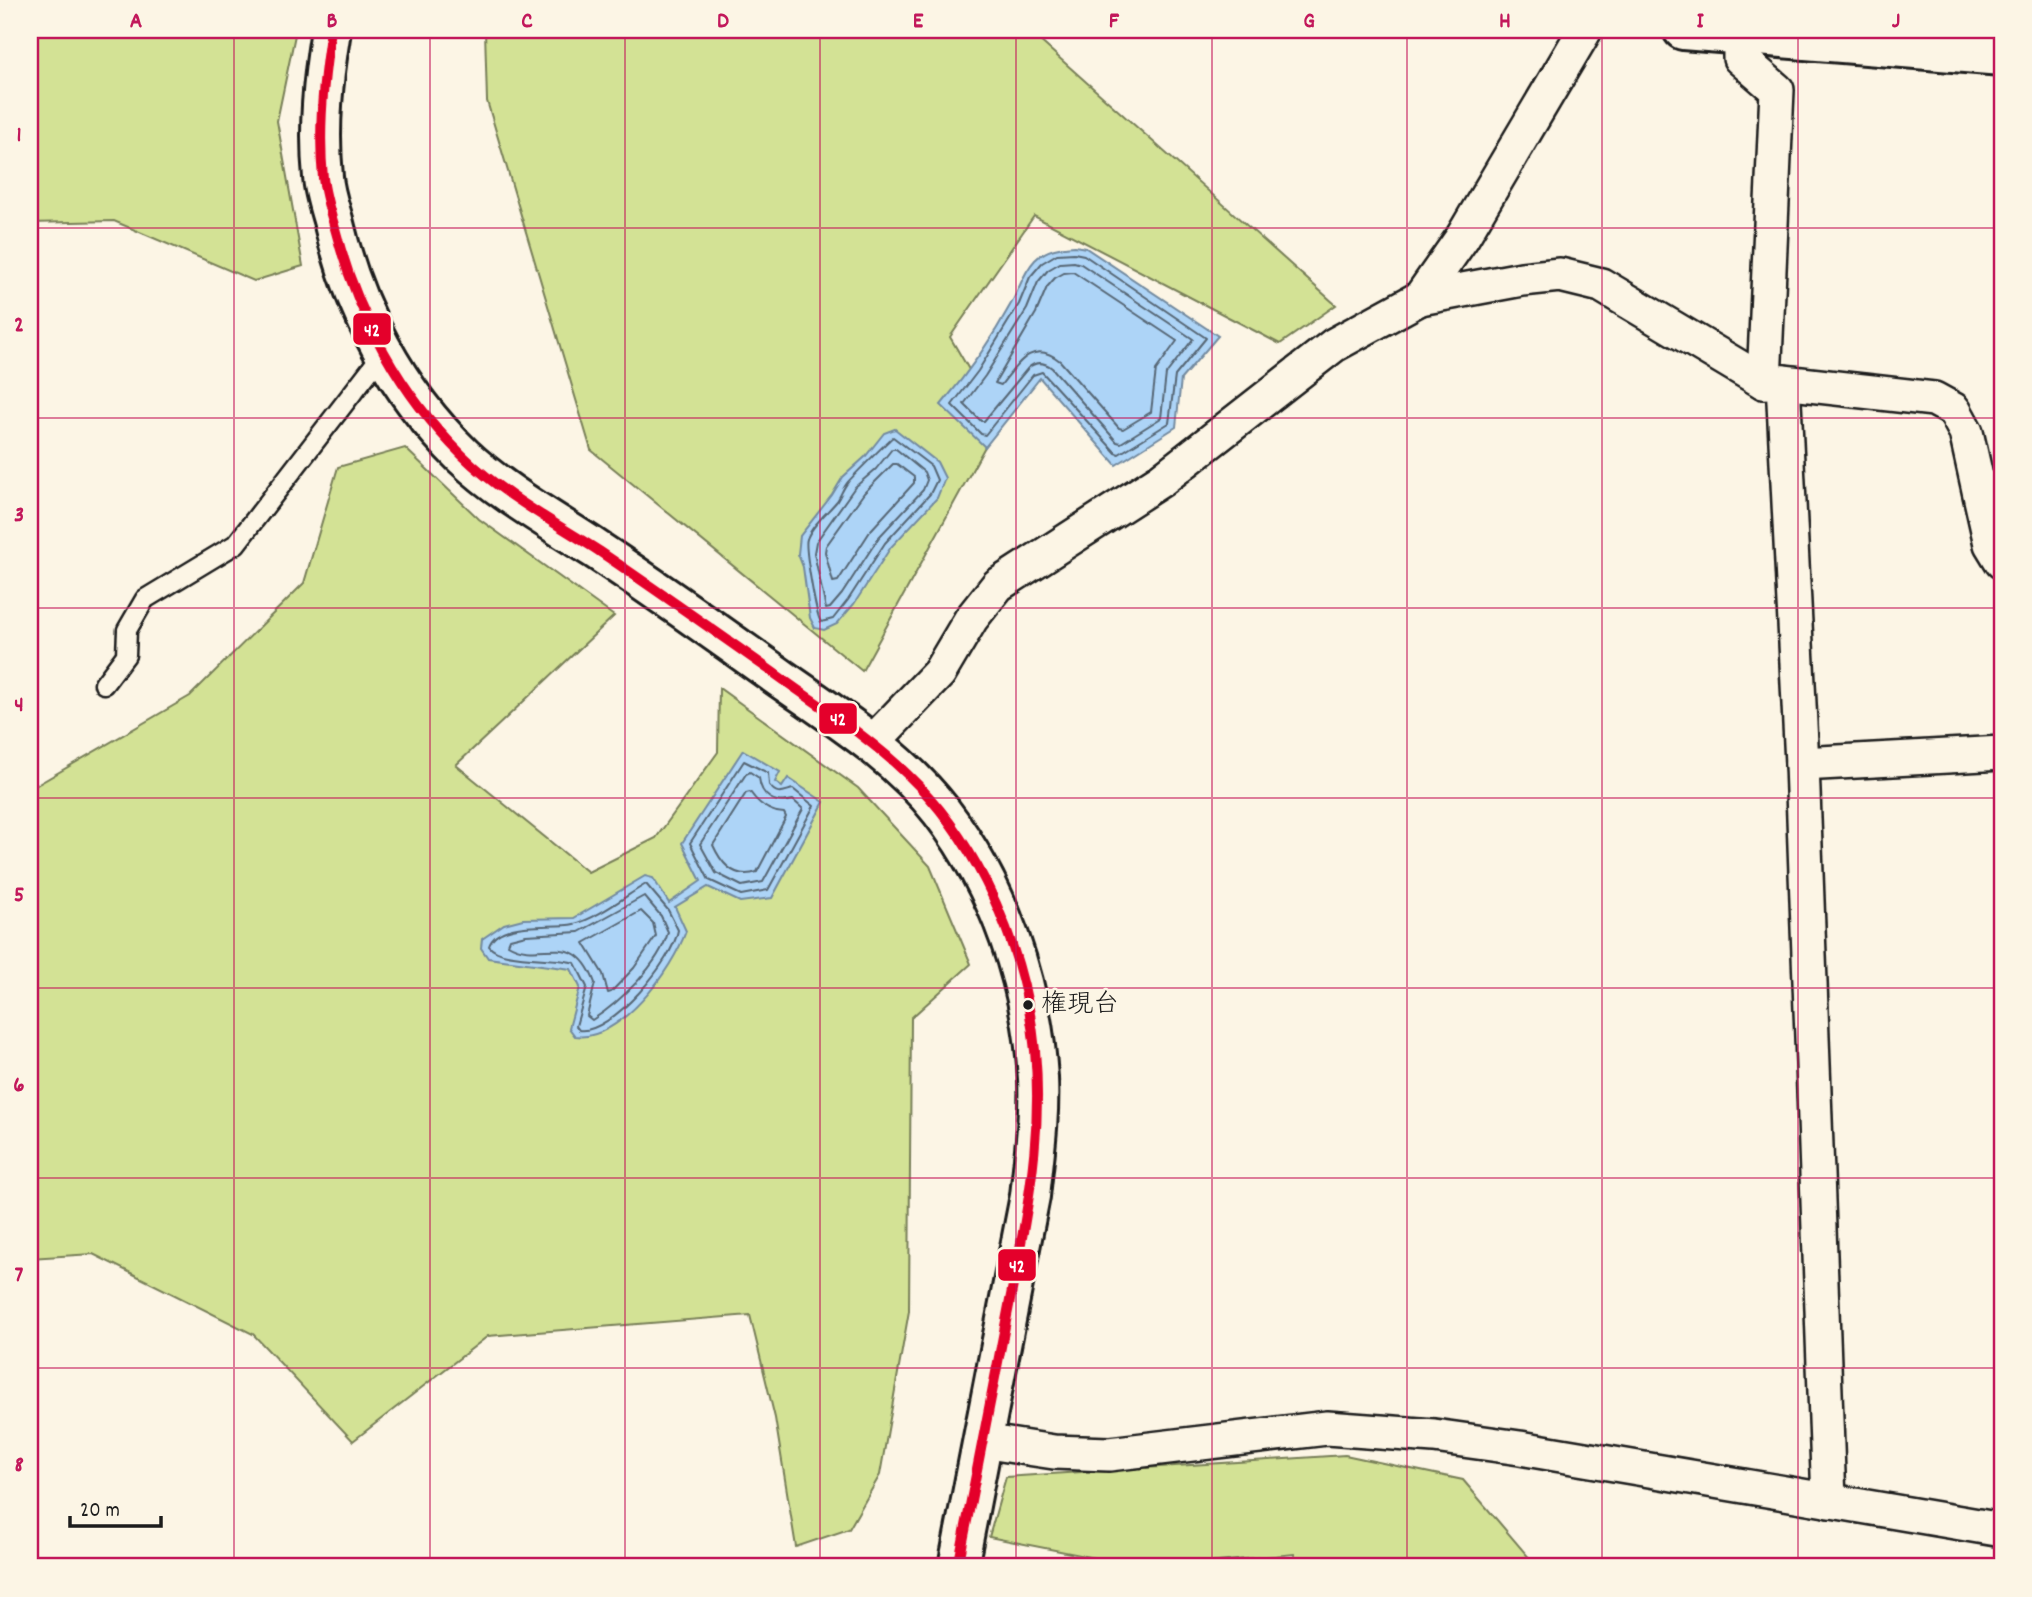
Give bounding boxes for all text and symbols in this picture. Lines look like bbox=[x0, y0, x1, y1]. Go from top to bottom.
text: A bbox=[130, 6, 142, 39]
text: B bbox=[327, 6, 338, 39]
text: C bbox=[521, 6, 533, 39]
text: D bbox=[717, 6, 729, 39]
text: E bbox=[913, 6, 924, 39]
text: F bbox=[1109, 6, 1120, 39]
text: G bbox=[1303, 6, 1315, 39]
text: H bbox=[1499, 6, 1511, 39]
text: I bbox=[1696, 6, 1704, 39]
text: J bbox=[1892, 6, 1900, 39]
text: 1 bbox=[16, 120, 22, 153]
text: 2 bbox=[14, 310, 24, 343]
line badge: 42 bbox=[352, 312, 392, 346]
text: 42 bbox=[364, 319, 380, 346]
text: 3 bbox=[14, 500, 24, 533]
text: 4 bbox=[14, 690, 24, 723]
line badge: 42 bbox=[818, 702, 858, 735]
text: 42 bbox=[830, 708, 846, 735]
text: 5 bbox=[14, 880, 24, 913]
place label: 権現台 bbox=[1041, 987, 1119, 1024]
marker: 権現台 bbox=[1021, 998, 1035, 1012]
text: 6 bbox=[13, 1070, 25, 1103]
line badge: 42 bbox=[997, 1248, 1037, 1282]
text: 42 bbox=[1009, 1255, 1025, 1282]
text: 7 bbox=[15, 1260, 24, 1293]
text: 8 bbox=[14, 1450, 24, 1483]
scale bar bbox=[70, 1485, 161, 1529]
text: 20 m bbox=[80, 1497, 120, 1527]

